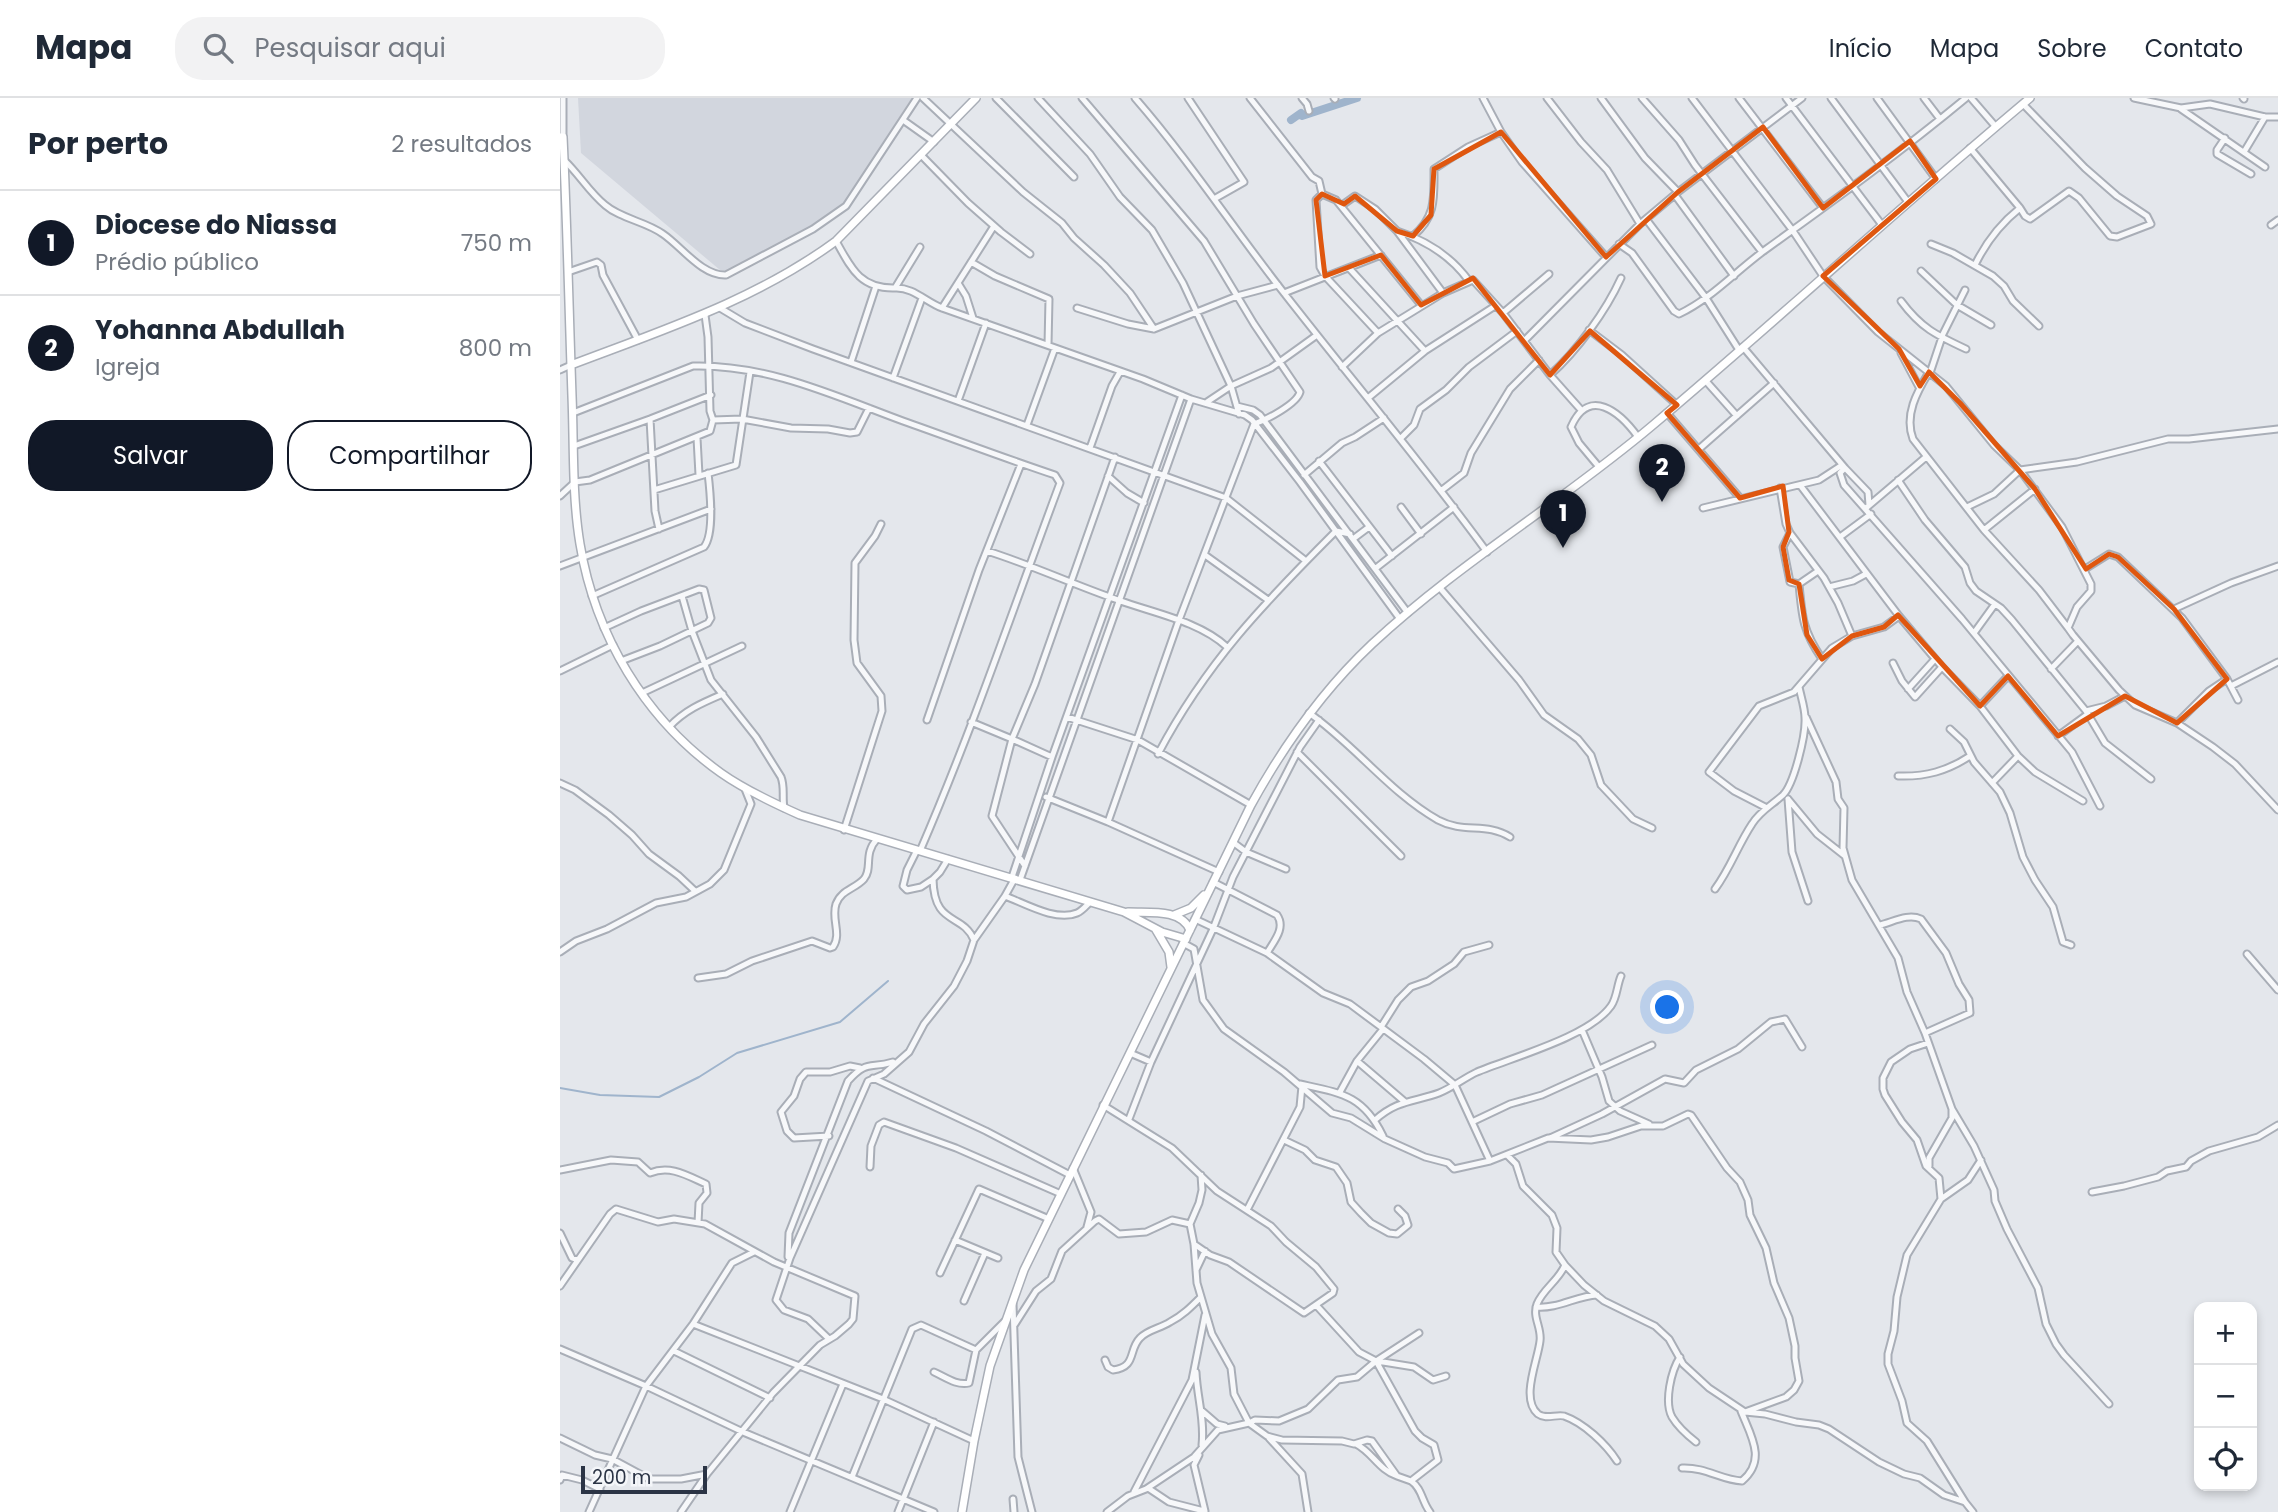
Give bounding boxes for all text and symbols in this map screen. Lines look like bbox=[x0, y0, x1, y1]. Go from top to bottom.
search box bbox=[175, 17, 665, 80]
text: Mapa bbox=[35, 24, 133, 71]
icon: search bbox=[199, 29, 237, 67]
text: Pesquisar aqui bbox=[255, 30, 446, 66]
text: Início bbox=[1829, 32, 1892, 65]
text: Mapa bbox=[1930, 32, 1999, 65]
text: Sobre bbox=[2037, 32, 2107, 65]
text: Contato bbox=[2145, 32, 2243, 65]
text: Por perto bbox=[28, 122, 168, 165]
text: 2 resultados bbox=[391, 128, 532, 160]
text: Diocese do Niassa bbox=[95, 207, 337, 243]
text: 1 bbox=[47, 227, 55, 259]
text: 750 m bbox=[461, 227, 532, 259]
text: Prédio público bbox=[95, 246, 259, 278]
text: Yohanna Abdullah bbox=[95, 312, 345, 348]
text: 2 bbox=[44, 332, 58, 364]
text: 800 m bbox=[459, 332, 532, 364]
text: Igreja bbox=[95, 351, 160, 383]
button: Salvar bbox=[28, 420, 273, 491]
button: Compartilhar bbox=[287, 420, 532, 491]
pin: 2 bbox=[1639, 444, 1685, 502]
pin: 1 bbox=[1540, 490, 1586, 548]
your location bbox=[1650, 990, 1684, 1024]
map controls bbox=[2194, 1302, 2257, 1491]
button: + bbox=[2194, 1302, 2257, 1365]
button: − bbox=[2194, 1365, 2257, 1428]
button: locate bbox=[2194, 1428, 2257, 1491]
scale bar bbox=[581, 1463, 707, 1495]
text: 200 m bbox=[592, 1464, 651, 1491]

